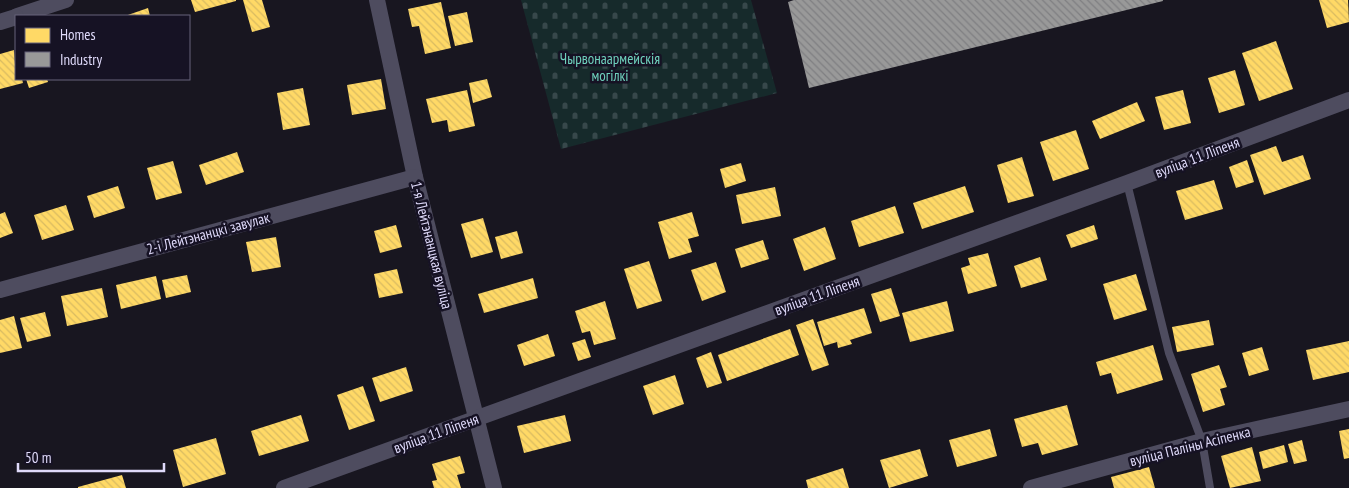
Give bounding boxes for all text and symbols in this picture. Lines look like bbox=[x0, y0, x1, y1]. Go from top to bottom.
legend bbox=[15, 15, 190, 80]
text: Homes bbox=[60, 25, 96, 44]
park label: Чырвонаармейскія могілкі bbox=[560, 49, 660, 85]
text: Industry bbox=[60, 50, 102, 69]
street label: вуліца 11 Ліпеня bbox=[1152, 132, 1242, 182]
street label: 1-я Лейтэнанцкая вуліца bbox=[407, 179, 457, 311]
street label: 2-і Лейтэнанцкі завулак bbox=[144, 207, 272, 259]
street label: вуліца 11 Ліпеня bbox=[772, 271, 862, 319]
street label: вуліца 11 Ліпеня bbox=[391, 409, 481, 457]
street label: вуліца Паліны Асіпенка bbox=[1128, 422, 1252, 470]
scale bar bbox=[18, 440, 164, 472]
text: 50 m bbox=[25, 448, 51, 467]

